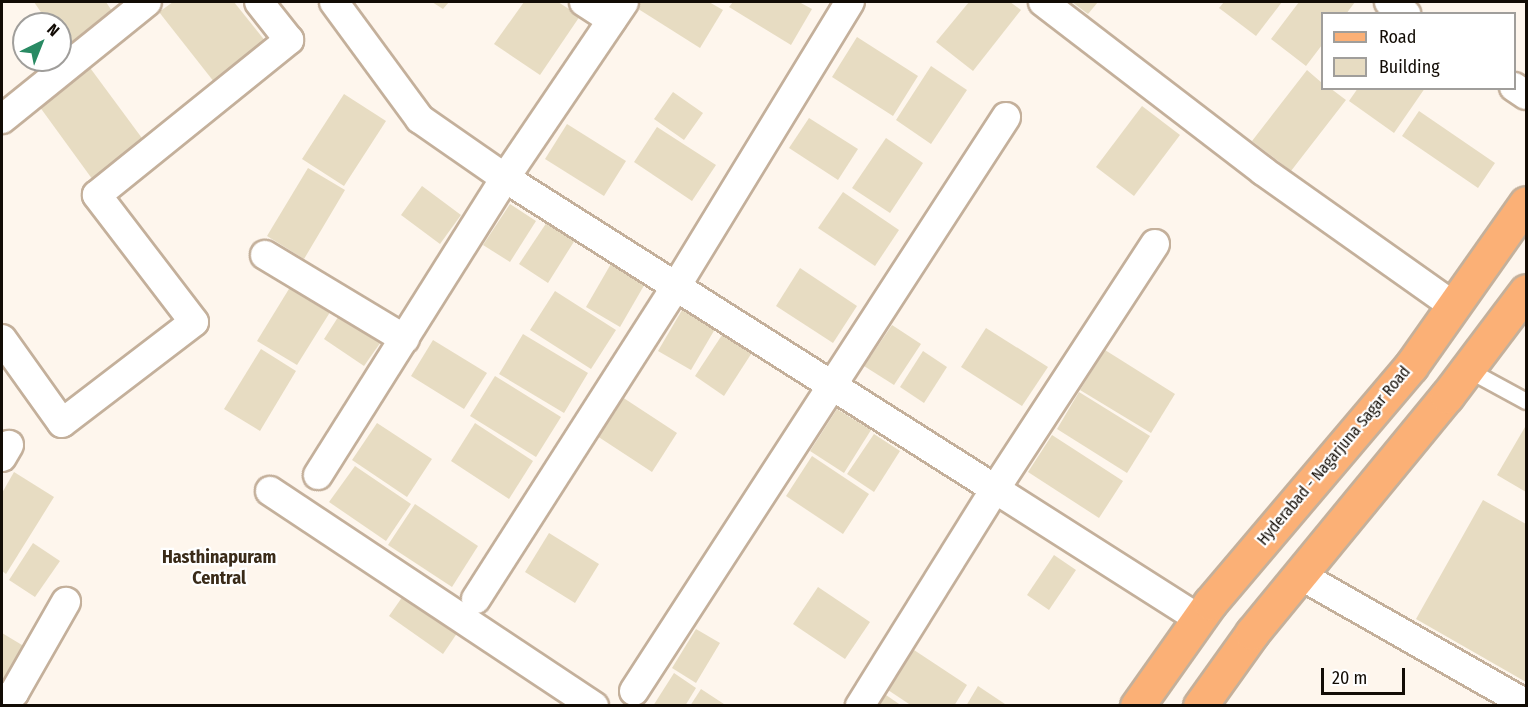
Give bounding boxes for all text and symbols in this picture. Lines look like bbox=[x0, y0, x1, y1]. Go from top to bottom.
north arrow bbox=[12, 12, 72, 72]
legend bbox=[1321, 12, 1516, 90]
text: N bbox=[43, 20, 63, 40]
text: Road bbox=[1379, 26, 1416, 48]
text: Building bbox=[1379, 56, 1440, 78]
street label: Hyderabad - Nagarjuna Sagar Road bbox=[1253, 363, 1415, 549]
district label: Hasthinapuram Central bbox=[162, 547, 276, 590]
scale bar bbox=[1324, 656, 1408, 694]
text: 20 m bbox=[1332, 667, 1367, 689]

